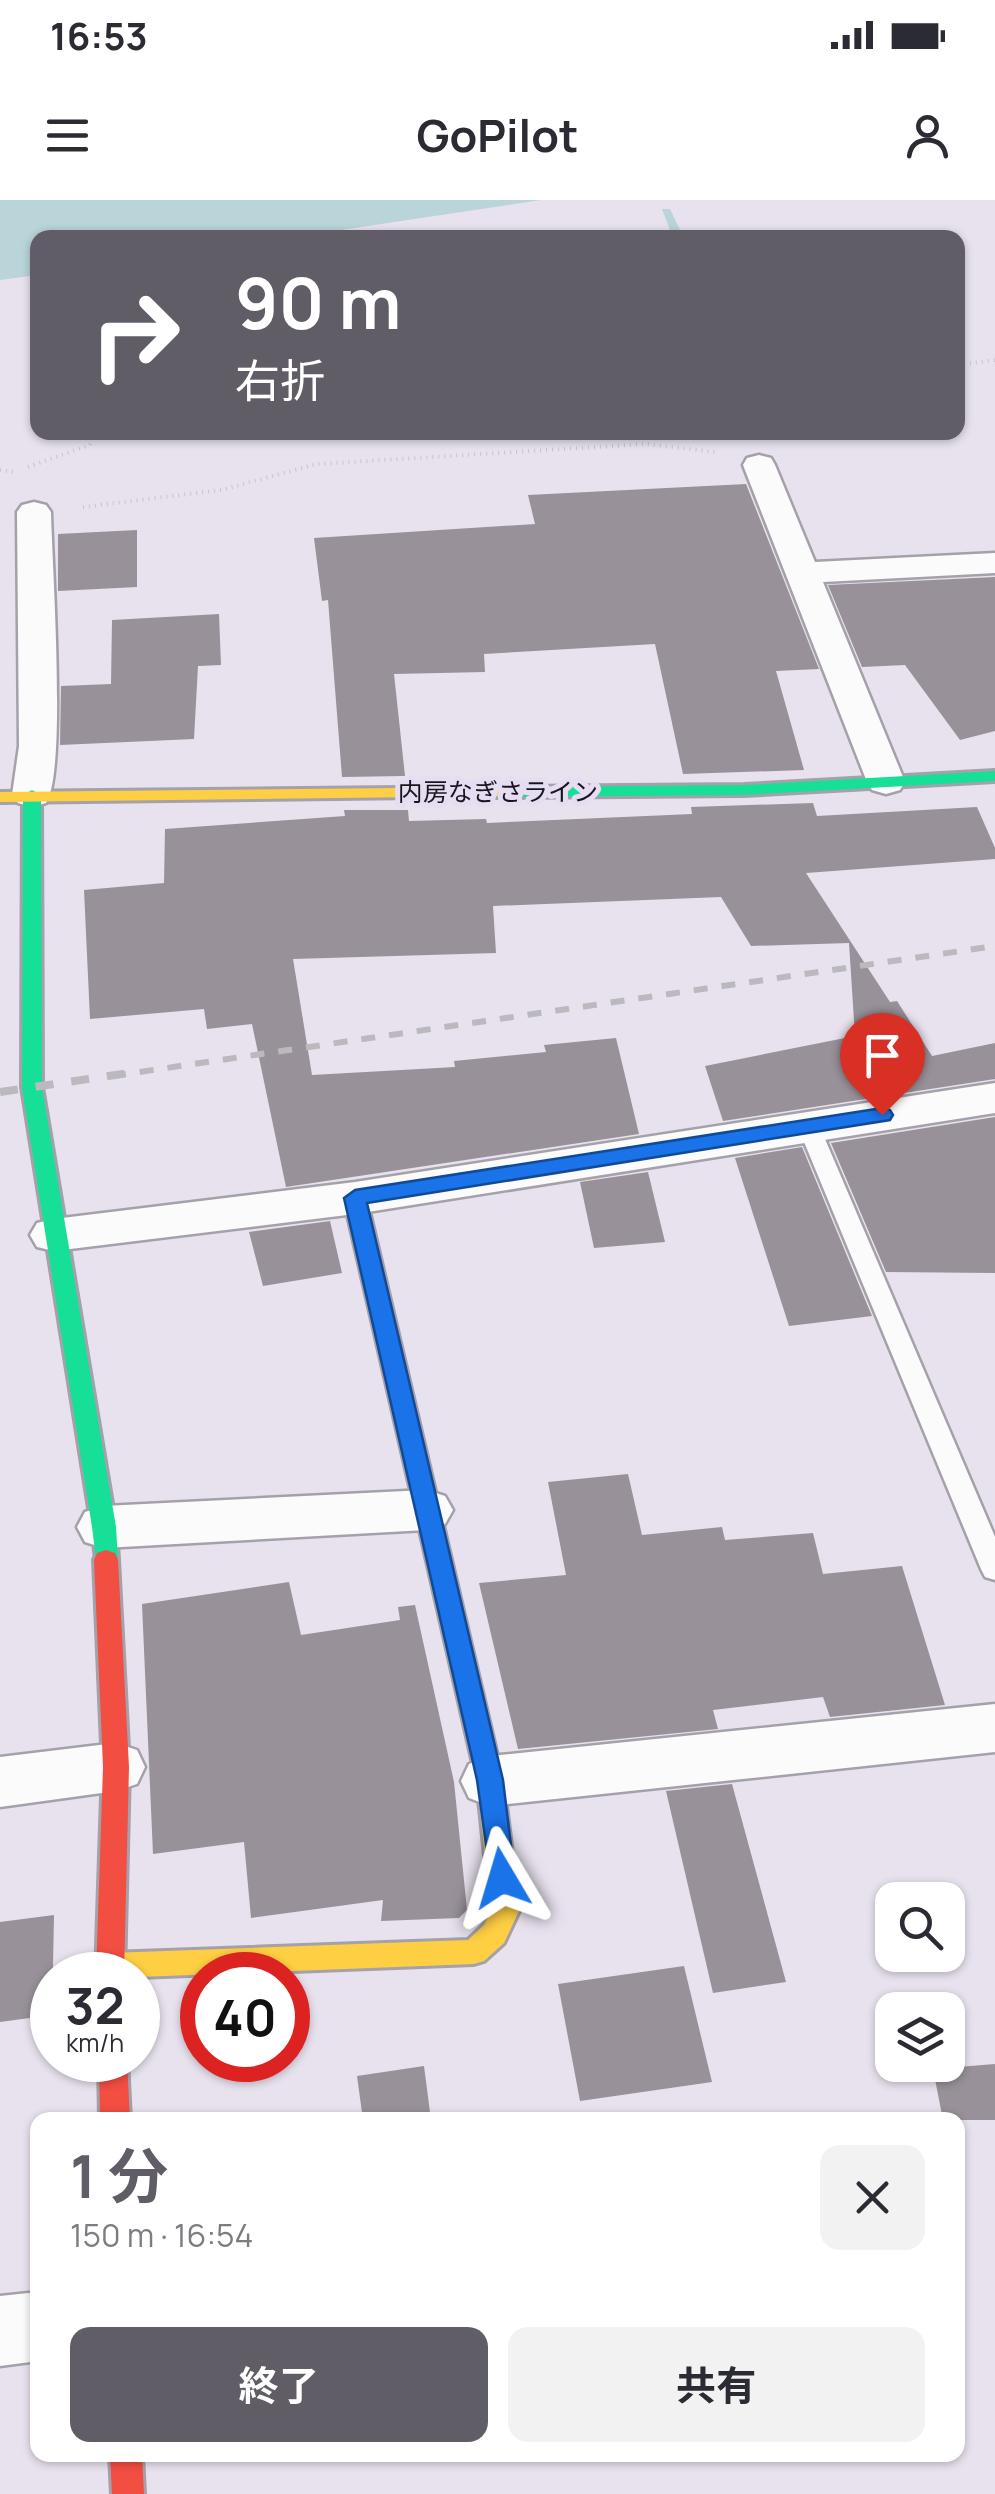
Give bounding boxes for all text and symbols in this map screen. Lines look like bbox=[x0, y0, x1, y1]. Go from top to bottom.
text: 16:53 bbox=[50, 9, 148, 61]
text: GoPilot bbox=[416, 104, 579, 166]
icon: menu bbox=[40, 108, 95, 163]
icon: person bbox=[900, 108, 955, 163]
text: 90 m bbox=[235, 254, 402, 350]
icon: right bbox=[70, 270, 200, 400]
text: 右折 bbox=[235, 349, 325, 411]
street label: 内房なぎさライン bbox=[398, 774, 598, 809]
pin bbox=[840, 1013, 925, 1116]
icon: arrive bbox=[855, 1028, 910, 1083]
position arrow bbox=[450, 1826, 554, 1930]
map controls bbox=[875, 1882, 965, 2082]
button: search bbox=[875, 1882, 965, 1972]
speed limit sign: 40 bbox=[180, 1952, 310, 2082]
text: 32 bbox=[66, 1971, 124, 2039]
button: layers bbox=[875, 1992, 965, 2082]
text: km/h bbox=[66, 2025, 124, 2060]
text: 1 分 bbox=[70, 2134, 168, 2216]
button: close bbox=[820, 2145, 925, 2250]
text: 150 m · 16:54 bbox=[70, 2213, 253, 2257]
button: 終了 bbox=[70, 2327, 488, 2442]
button: 共有 bbox=[508, 2327, 925, 2442]

